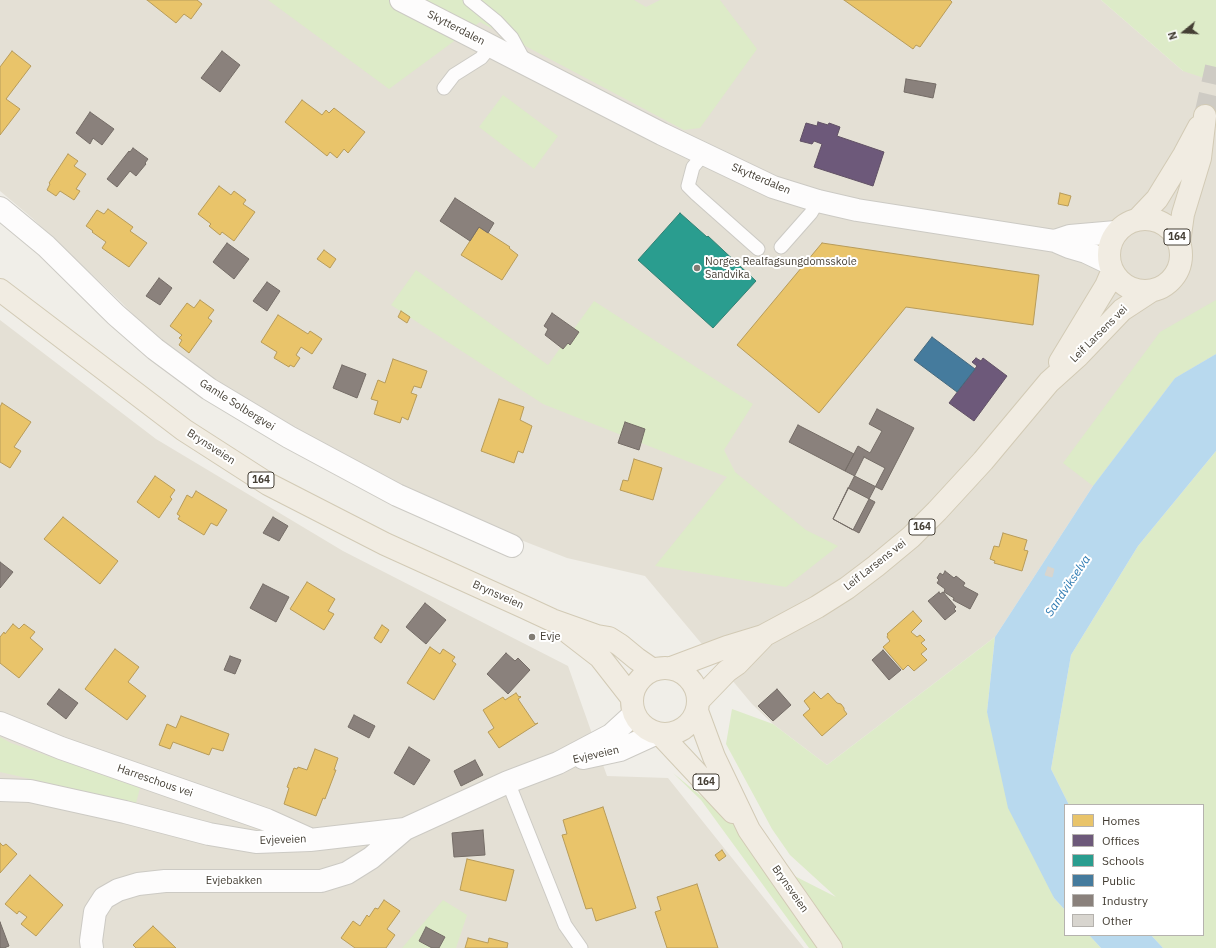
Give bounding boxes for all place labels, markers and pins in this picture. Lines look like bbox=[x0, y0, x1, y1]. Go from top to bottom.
place label: Norges Realfagsungdomsskole Sandvika bbox=[705, 255, 857, 281]
marker: Norges Realfagsungdomsskole Sandvika bbox=[692, 263, 702, 273]
place label: Evje bbox=[540, 630, 561, 644]
marker: Evje bbox=[527, 632, 537, 642]

